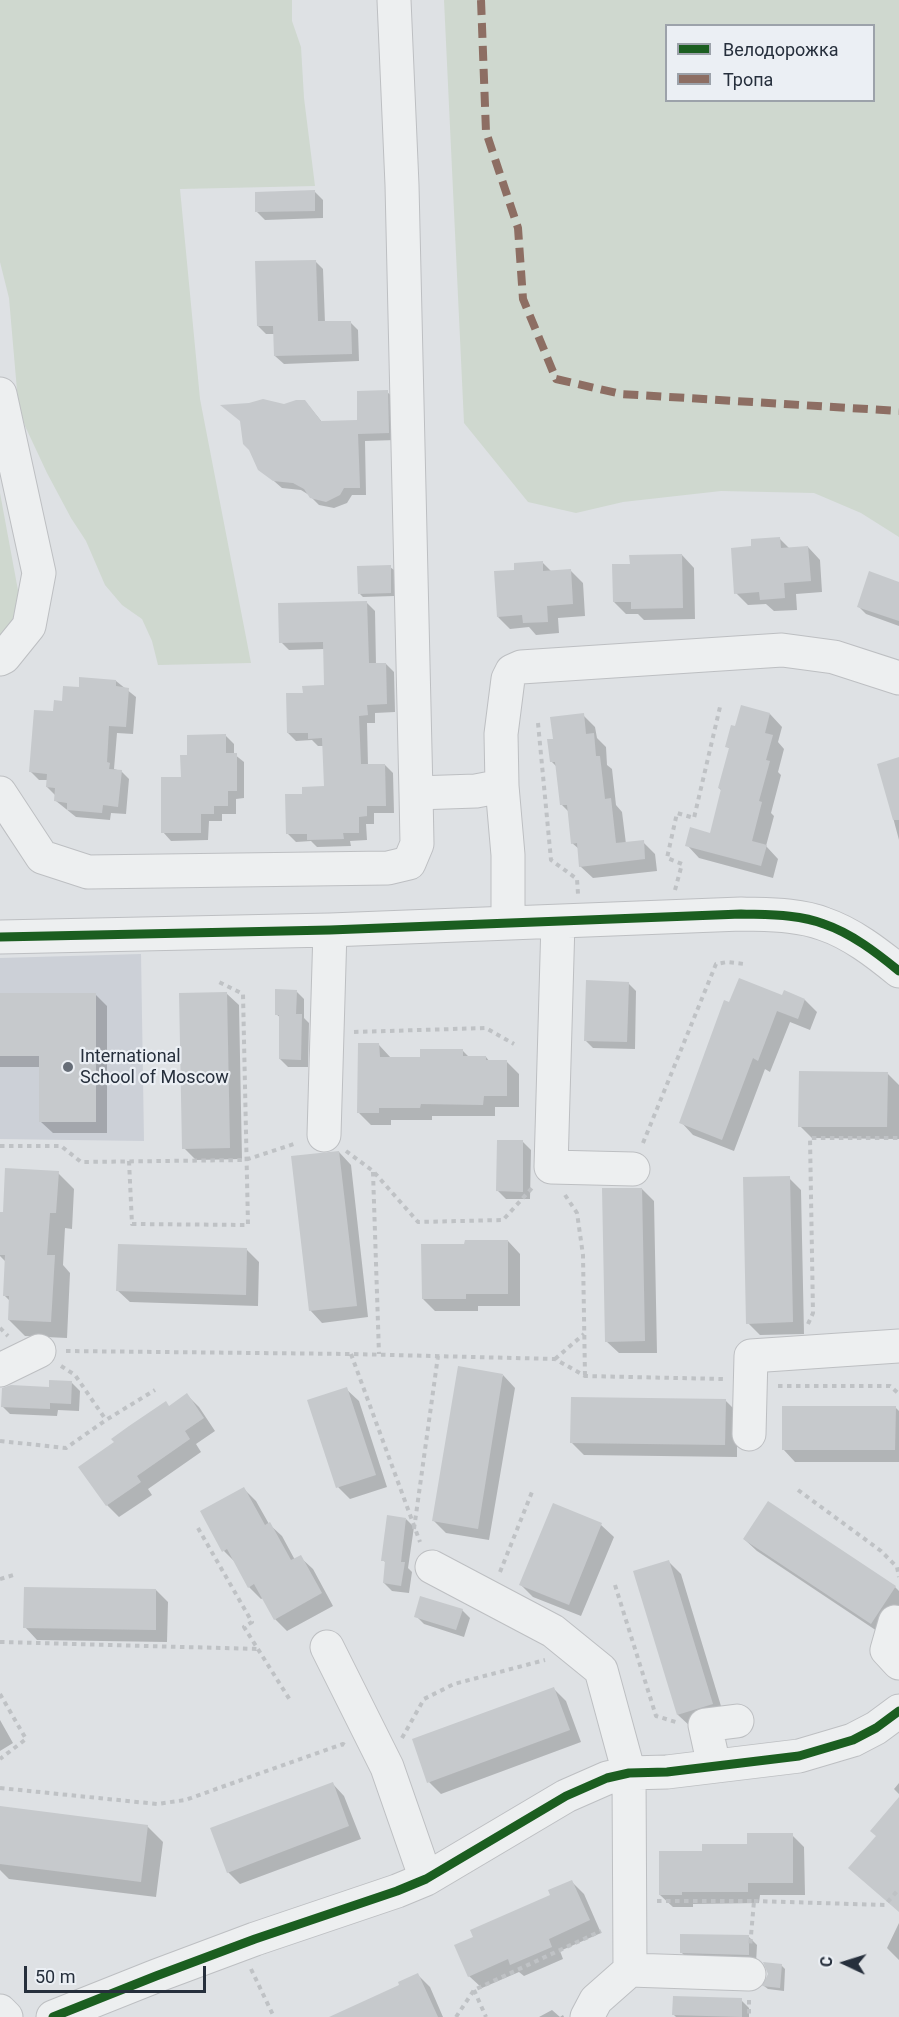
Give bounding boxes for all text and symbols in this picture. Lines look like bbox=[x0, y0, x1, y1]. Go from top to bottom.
legend bbox=[665, 24, 875, 102]
text: Велодорожка bbox=[723, 39, 838, 60]
text: Тропа bbox=[723, 69, 773, 90]
place label: International School of Moscow bbox=[80, 1046, 229, 1088]
marker: International School of Moscow bbox=[61, 1060, 75, 1074]
north arrow bbox=[815, 1933, 875, 1993]
scale bar bbox=[27, 1954, 208, 1992]
text: С bbox=[817, 1956, 836, 1968]
text: 50 m bbox=[35, 1966, 75, 1987]

